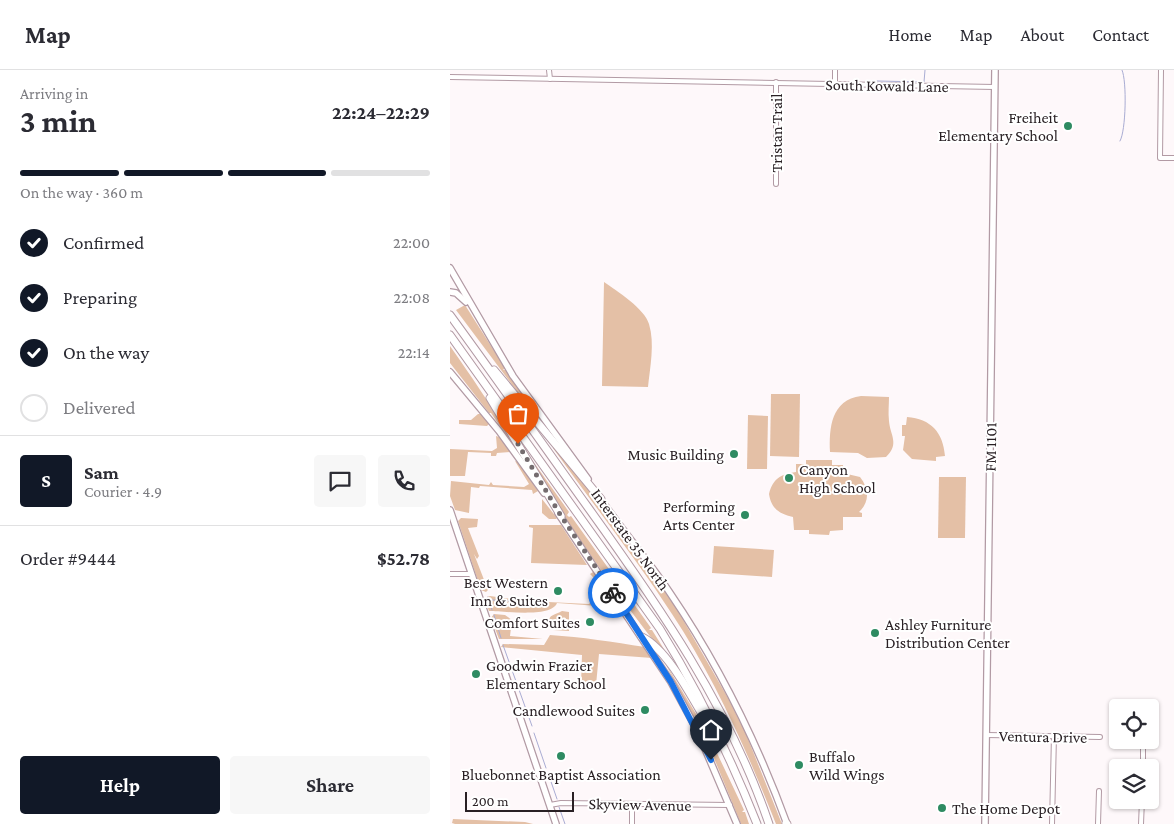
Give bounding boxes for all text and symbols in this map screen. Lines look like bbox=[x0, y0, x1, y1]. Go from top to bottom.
text: Map bbox=[25, 21, 71, 48]
text: Home bbox=[889, 25, 932, 45]
text: Map bbox=[960, 25, 992, 45]
text: About bbox=[1020, 25, 1064, 45]
text: Contact bbox=[1092, 25, 1149, 45]
street label: South Kowald Lane bbox=[825, 76, 949, 95]
text: Arriving in bbox=[20, 85, 88, 102]
street label: Tristan Trail bbox=[768, 94, 785, 172]
text: 22:24–22:29 bbox=[332, 102, 430, 123]
text: 3 min bbox=[20, 103, 97, 139]
place label: Freiheit Elementary School bbox=[938, 109, 1059, 145]
marker: Freiheit Elementary School bbox=[1062, 120, 1074, 132]
text: On the way · 360 m bbox=[20, 184, 143, 201]
icon: check bbox=[20, 229, 48, 257]
text: Confirmed bbox=[63, 232, 144, 253]
text: 22:00 bbox=[393, 234, 430, 251]
icon: check bbox=[20, 284, 48, 312]
text: Preparing bbox=[63, 287, 137, 308]
text: 22:08 bbox=[394, 289, 430, 306]
icon: check bbox=[20, 339, 48, 367]
text: On the way bbox=[63, 342, 149, 363]
text: 22:14 bbox=[398, 344, 430, 361]
pin bbox=[497, 393, 539, 444]
text: Delivered bbox=[63, 397, 136, 418]
icon: bag bbox=[504, 400, 532, 428]
street label: FM 1101 bbox=[982, 422, 999, 472]
place label: Music Building bbox=[628, 446, 724, 464]
marker: Music Building bbox=[728, 448, 740, 460]
button: chat bbox=[314, 455, 366, 507]
button: phone bbox=[378, 455, 430, 507]
place label: Canyon High School bbox=[799, 461, 876, 497]
text: Sam bbox=[84, 462, 119, 483]
text: S bbox=[41, 470, 51, 491]
marker: Canyon High School bbox=[783, 472, 795, 484]
text: Courier · 4.9 bbox=[84, 483, 162, 500]
street label: Interstate 35 North bbox=[588, 485, 673, 594]
place label: Performing Arts Center bbox=[663, 498, 735, 533]
marker: Performing Arts Center bbox=[739, 509, 751, 521]
text: Order #9444 bbox=[20, 548, 116, 569]
text: $52.78 bbox=[377, 548, 430, 569]
courier bbox=[588, 568, 638, 618]
place label: Best Western Inn & Suites bbox=[464, 574, 548, 609]
icon: bike bbox=[599, 579, 627, 607]
marker: Best Western Inn & Suites bbox=[552, 585, 564, 597]
place label: Comfort Suites bbox=[485, 614, 580, 631]
marker: Comfort Suites bbox=[584, 616, 596, 628]
place label: Ashley Furniture Distribution Center bbox=[885, 616, 1010, 651]
marker: Ashley Furniture Distribution Center bbox=[869, 627, 881, 639]
place label: Goodwin Frazier Elementary School bbox=[486, 657, 606, 693]
marker: Goodwin Frazier Elementary School bbox=[470, 668, 482, 680]
map controls bbox=[1109, 699, 1159, 809]
button: locate bbox=[1109, 699, 1159, 749]
place label: Candlewood Suites bbox=[512, 702, 635, 719]
marker: Candlewood Suites bbox=[639, 704, 651, 716]
pin bbox=[690, 709, 732, 760]
icon: home bbox=[697, 716, 725, 744]
street label: Ventura Drive bbox=[999, 727, 1087, 746]
place label: Buffalo Wild Wings bbox=[809, 748, 884, 784]
marker: Bluebonnet Baptist Association bbox=[555, 750, 567, 762]
button: Help bbox=[20, 756, 220, 814]
button: Share bbox=[230, 756, 430, 814]
marker: Buffalo Wild Wings bbox=[793, 759, 805, 771]
button: layers bbox=[1109, 759, 1159, 809]
place label: Bluebonnet Baptist Association bbox=[461, 766, 661, 784]
scale bar bbox=[465, 789, 574, 812]
text: 200 m bbox=[472, 793, 508, 809]
street label: Skyview Avenue bbox=[588, 795, 692, 815]
place label: The Home Depot bbox=[952, 800, 1061, 818]
marker: The Home Depot bbox=[936, 802, 948, 814]

